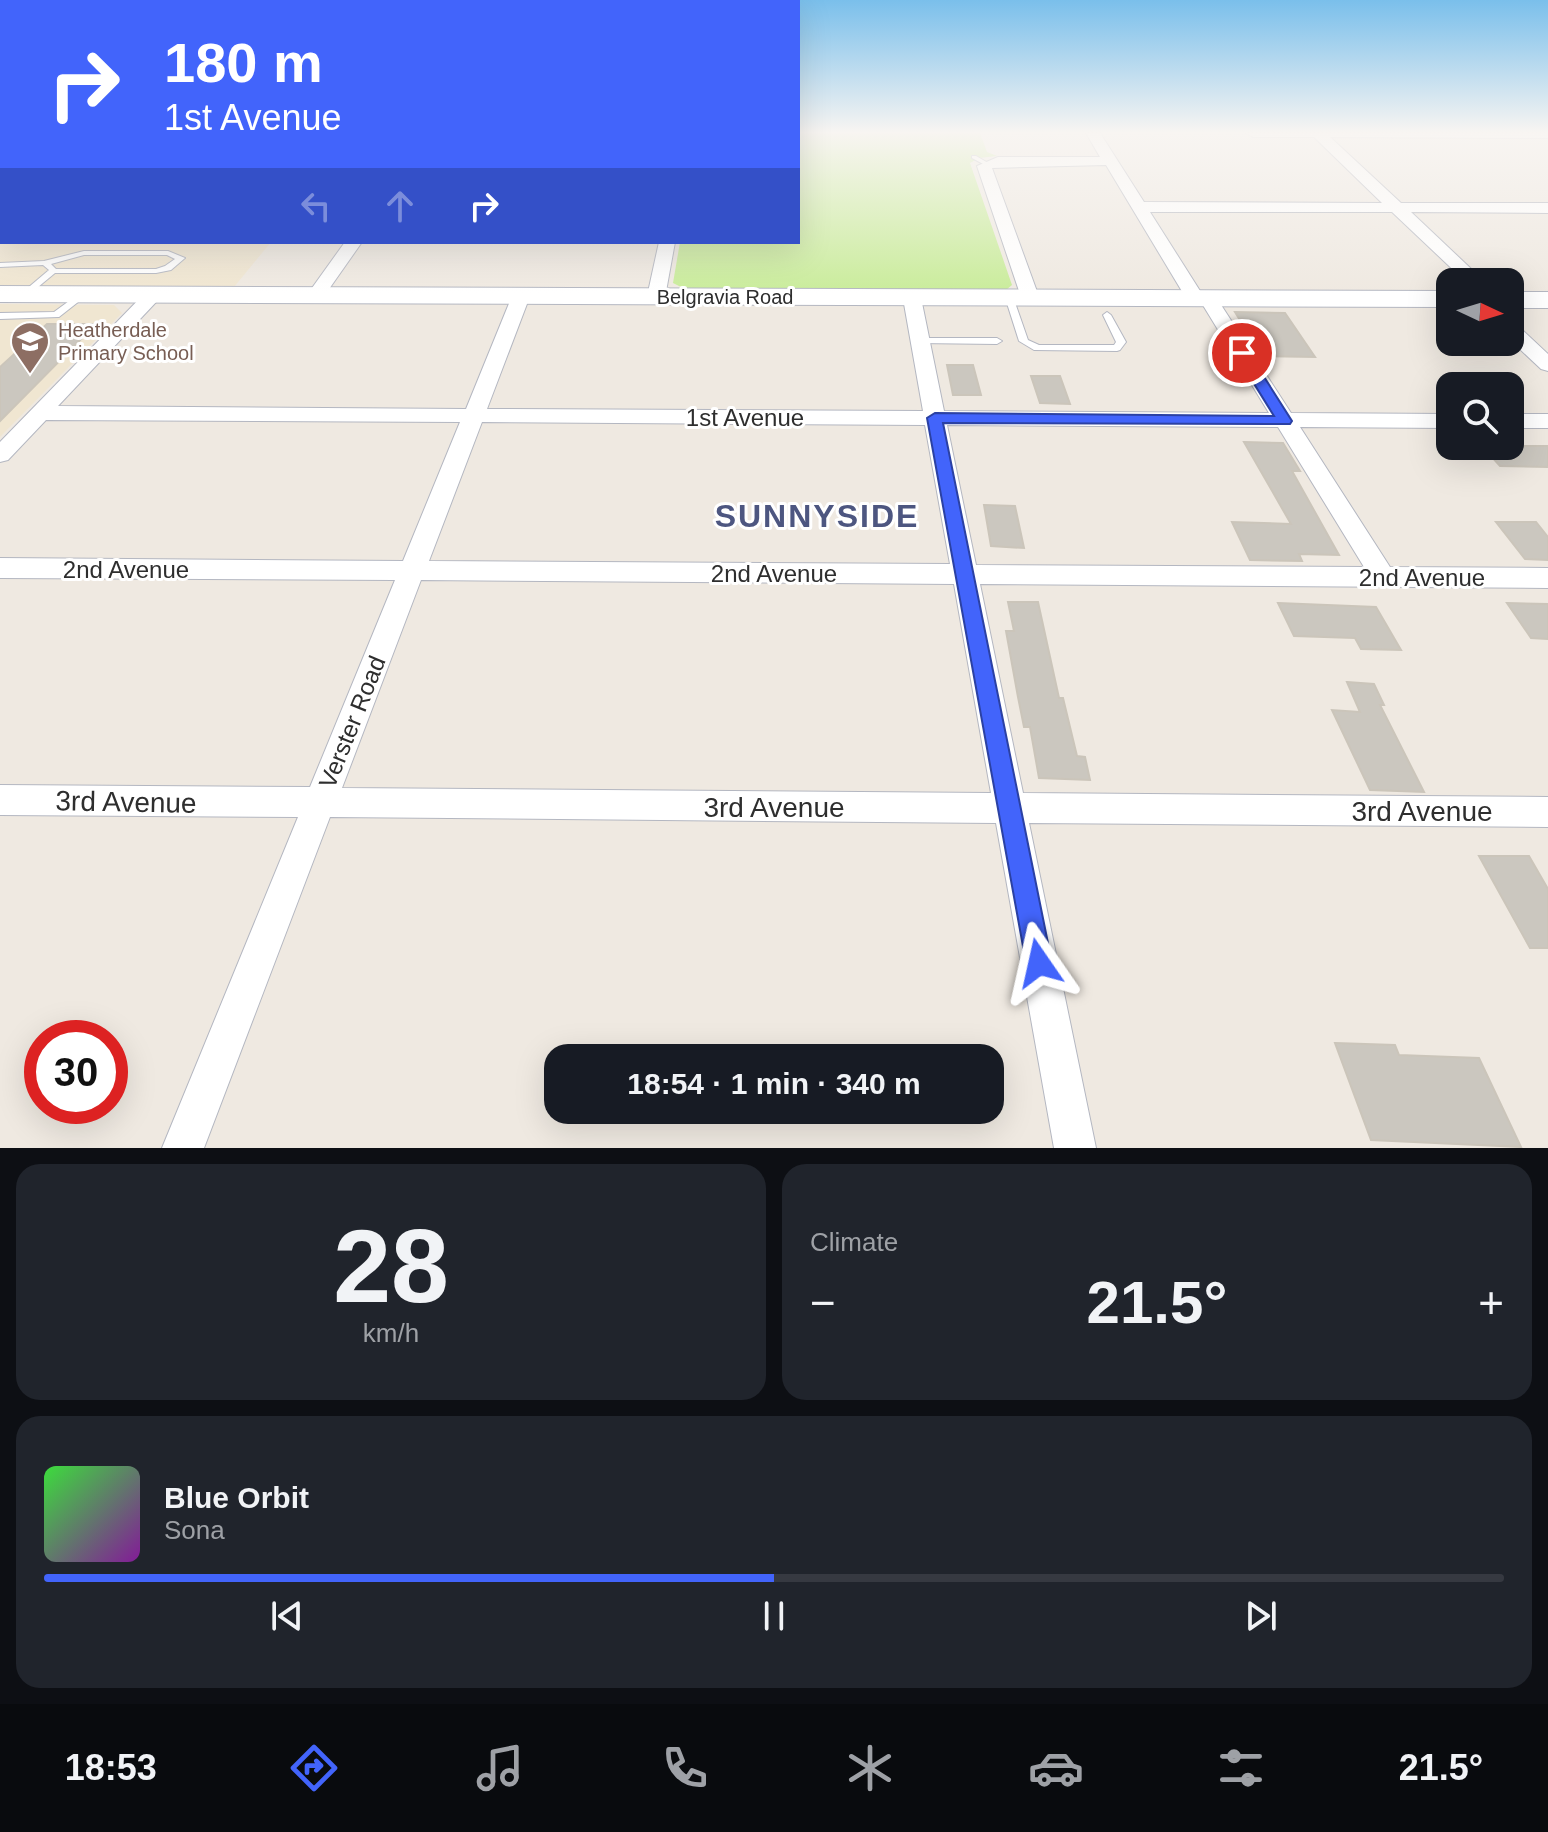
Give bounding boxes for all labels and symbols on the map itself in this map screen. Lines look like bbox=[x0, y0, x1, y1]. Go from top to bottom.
north arrow bbox=[1436, 268, 1524, 356]
street label: Belgravia Road bbox=[657, 286, 793, 308]
place label: Heatherdale Primary School bbox=[58, 319, 194, 364]
pin bbox=[1208, 319, 1276, 387]
school or university icon: Heatherdale Primary School bbox=[9, 320, 51, 375]
street label: 1st Avenue bbox=[686, 404, 804, 431]
district label: SUNNYSIDE bbox=[715, 498, 919, 534]
street label: 2nd Avenue bbox=[63, 556, 189, 583]
street label: 2nd Avenue bbox=[711, 560, 837, 587]
street label: 2nd Avenue bbox=[1359, 564, 1485, 591]
street label: Verster Road bbox=[313, 652, 391, 792]
street label: 3rd Avenue bbox=[55, 785, 197, 819]
street label: 3rd Avenue bbox=[703, 792, 845, 823]
street label: 3rd Avenue bbox=[1351, 796, 1493, 827]
position arrow bbox=[997, 921, 1081, 1005]
speed limit sign: 30 bbox=[24, 1020, 128, 1124]

